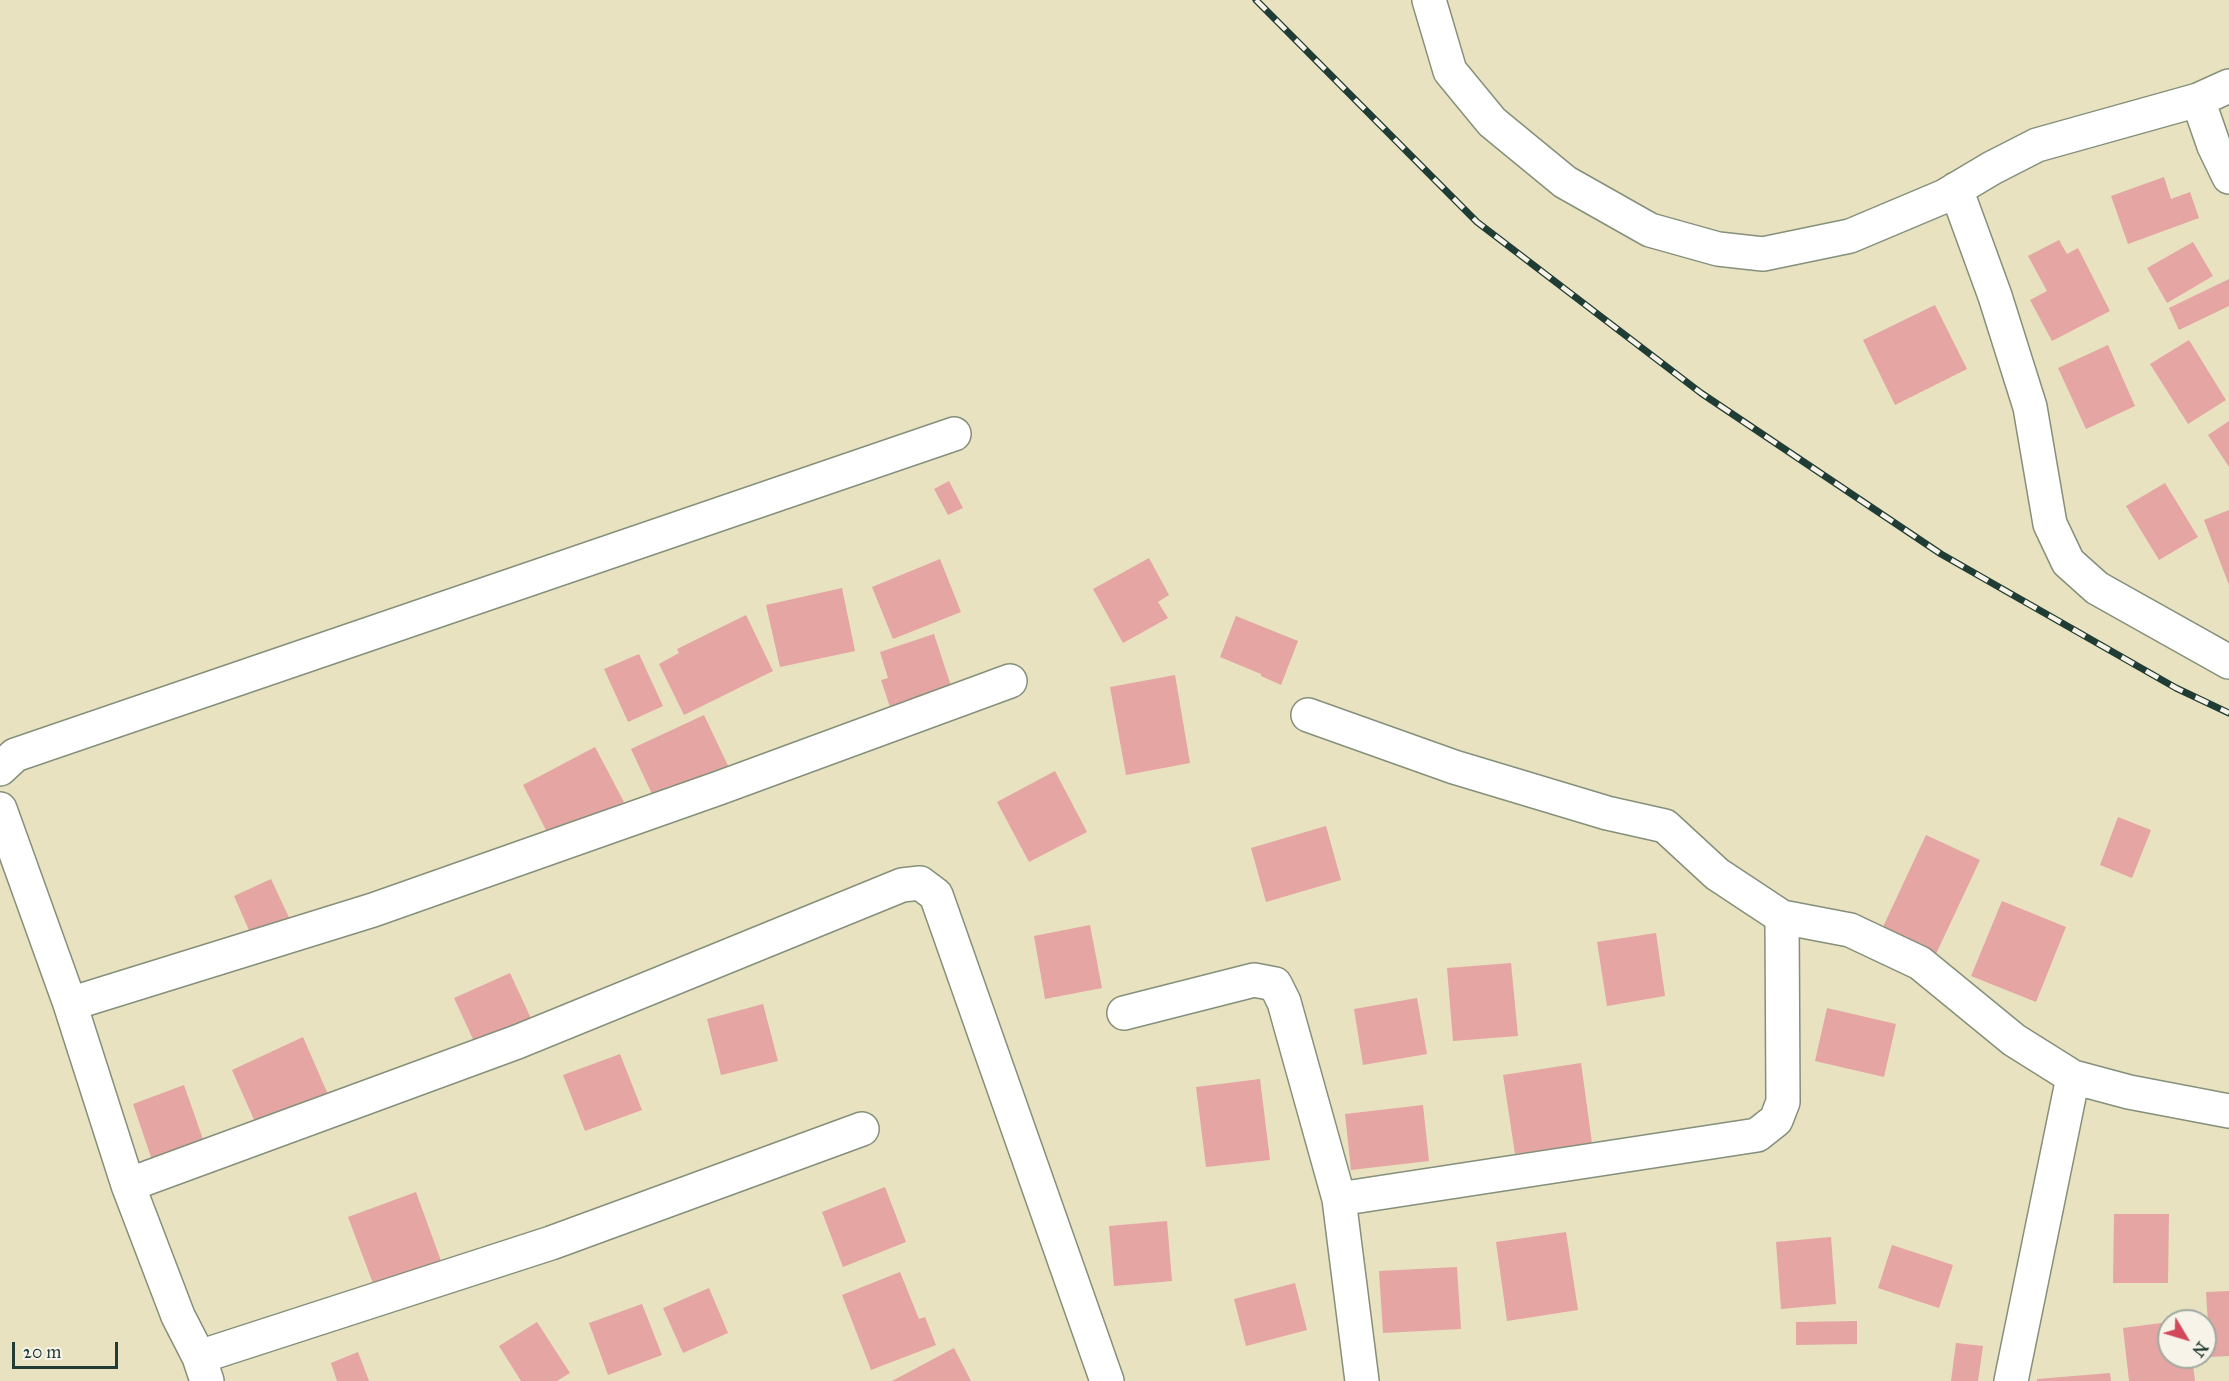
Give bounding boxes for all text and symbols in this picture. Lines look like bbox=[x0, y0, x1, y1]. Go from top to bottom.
north arrow bbox=[2157, 1309, 2217, 1369]
scale bar bbox=[15, 1330, 122, 1368]
text: N bbox=[2188, 1338, 2212, 1360]
text: 20 m bbox=[23, 1341, 61, 1363]

